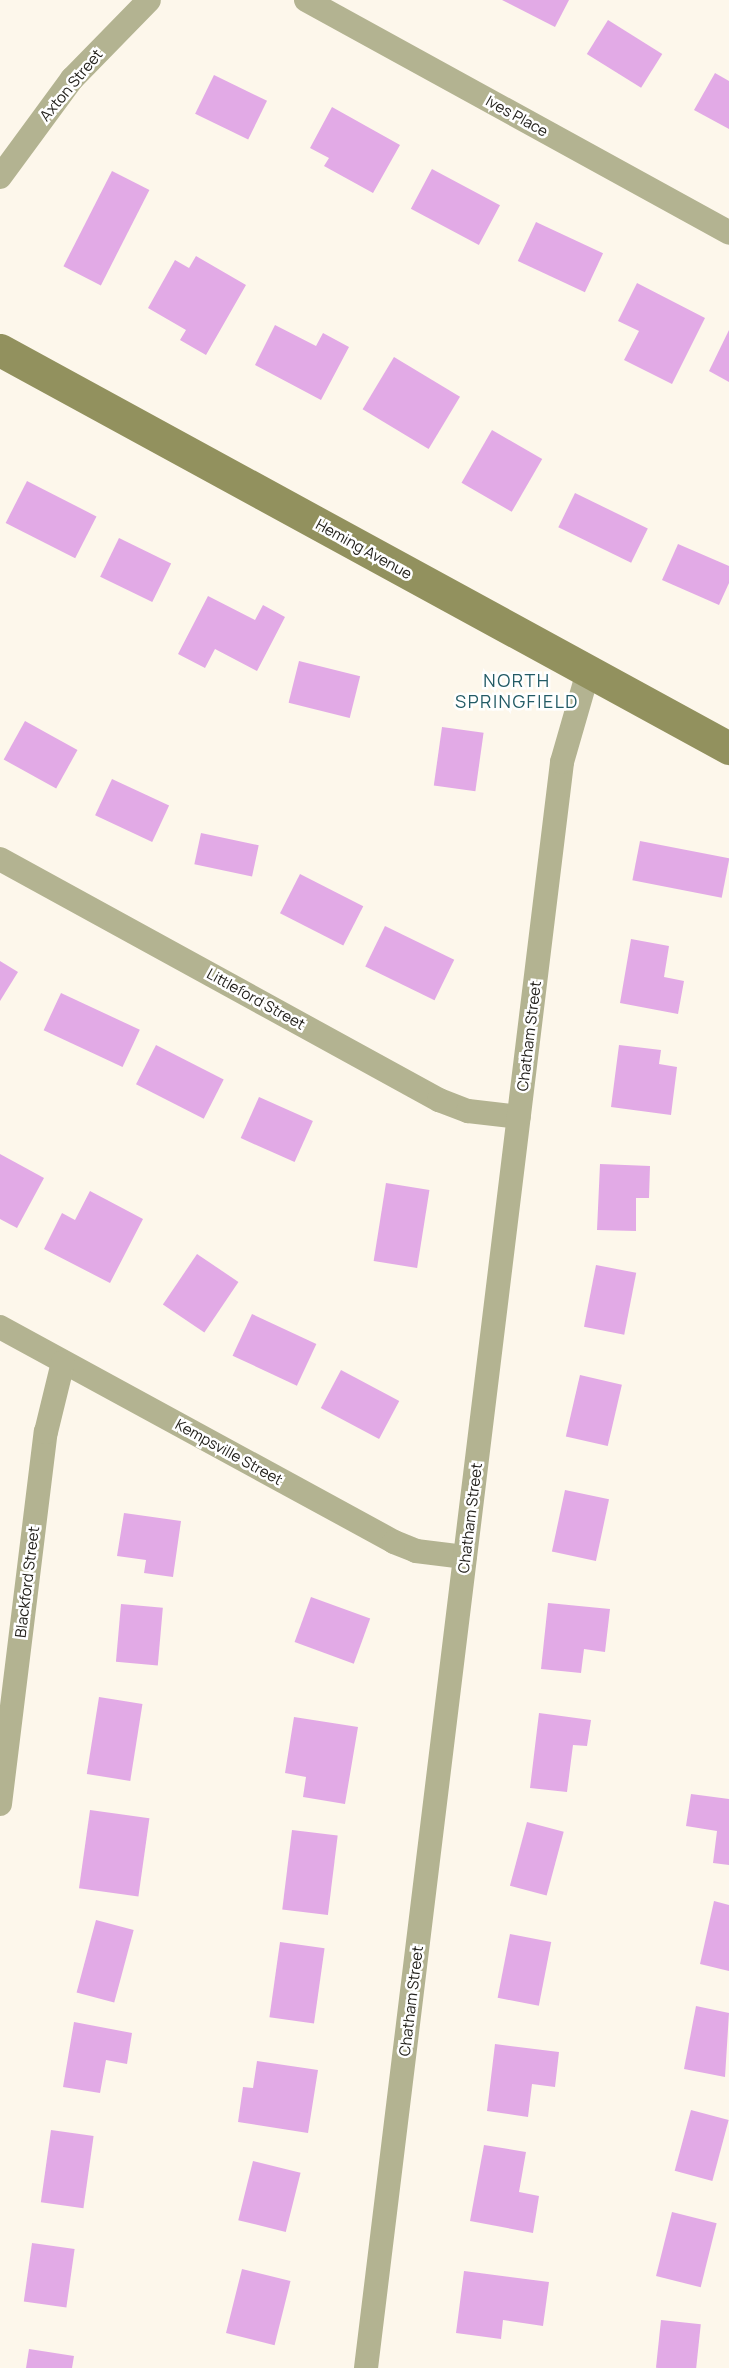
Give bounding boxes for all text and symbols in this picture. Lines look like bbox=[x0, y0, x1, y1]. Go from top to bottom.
street label: Axton Street bbox=[36, 46, 106, 124]
street label: Ives Place bbox=[483, 92, 551, 140]
street label: Heming Avenue bbox=[313, 515, 415, 583]
district label: NORTH SPRINGFIELD bbox=[455, 670, 579, 712]
street label: Littleford Street bbox=[204, 965, 308, 1033]
street label: Chatham Street bbox=[513, 980, 545, 1092]
street label: Kempsville Street bbox=[172, 1415, 286, 1489]
street label: Chatham Street bbox=[454, 1462, 486, 1574]
street label: Blackford Street bbox=[11, 1525, 43, 1639]
street label: Chatham Street bbox=[395, 1945, 427, 2057]

